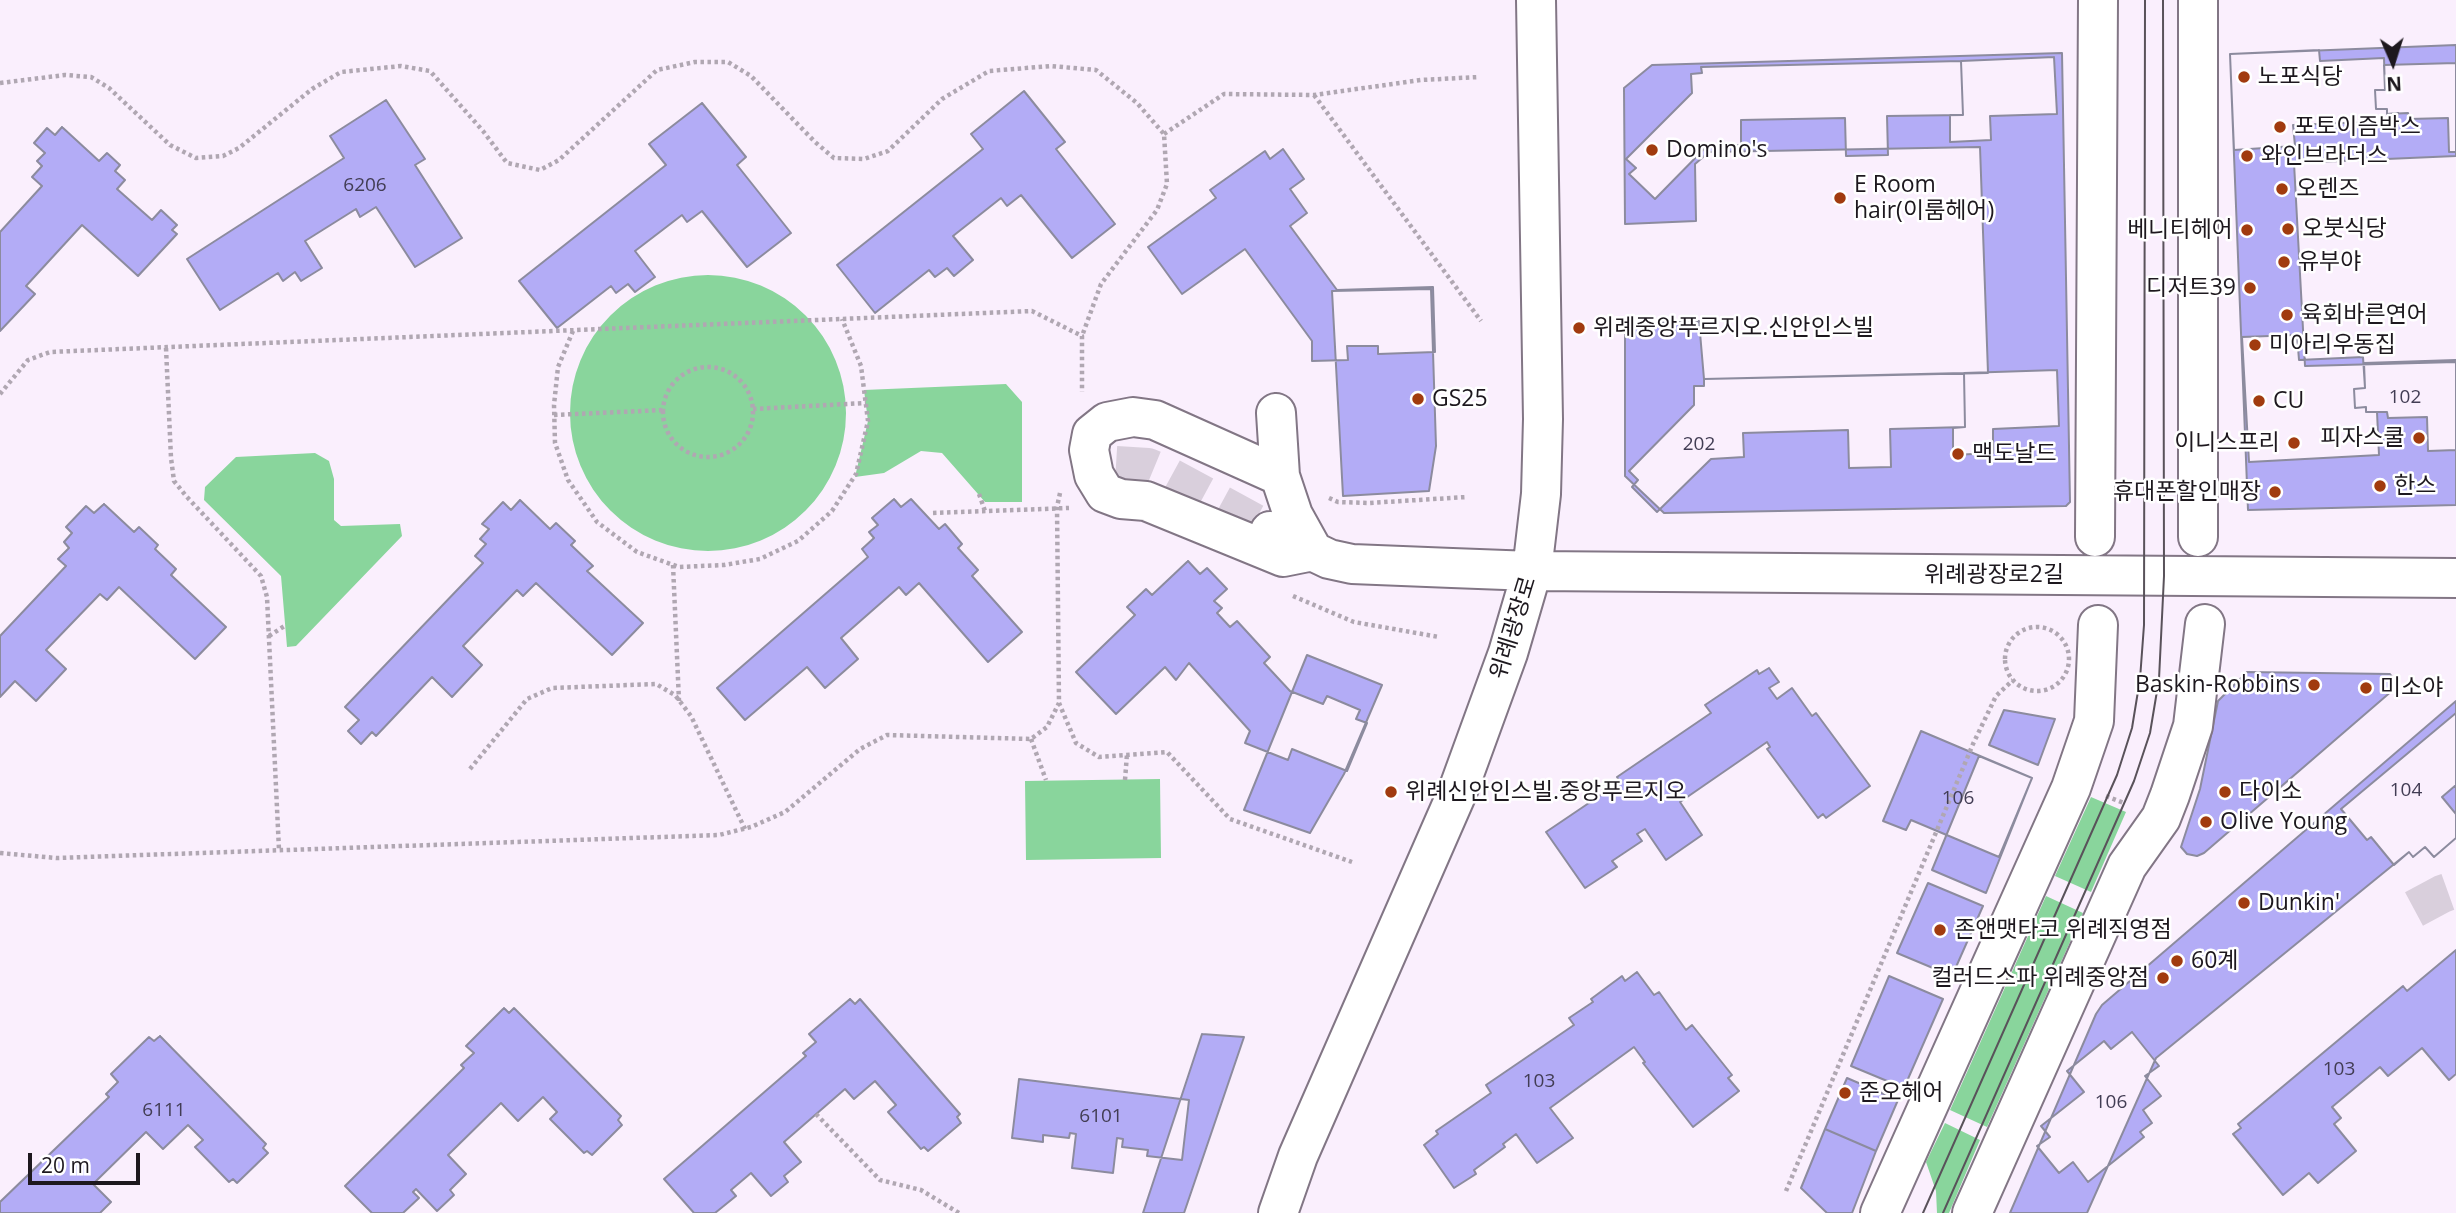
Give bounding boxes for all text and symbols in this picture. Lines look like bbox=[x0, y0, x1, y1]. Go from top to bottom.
north arrow bbox=[2358, 28, 2428, 98]
place label: 노포식당 bbox=[2258, 63, 2343, 91]
marker: 노포식당 bbox=[2236, 69, 2252, 85]
text: N bbox=[2386, 71, 2403, 97]
place label: 포토이즘박스 bbox=[2294, 113, 2421, 141]
marker: 포토이즘박스 bbox=[2272, 119, 2288, 135]
place label: Domino's bbox=[1666, 136, 1768, 164]
marker: Domino's bbox=[1644, 142, 1660, 158]
place label: 와인브라더스 bbox=[2261, 142, 2388, 170]
marker: 와인브라더스 bbox=[2239, 148, 2255, 164]
place label: E Room hair(이룸헤어) bbox=[1854, 171, 1994, 225]
house number: 6206 bbox=[343, 175, 387, 197]
place label: 오렌즈 bbox=[2296, 175, 2359, 203]
marker: 오렌즈 bbox=[2274, 181, 2290, 197]
marker: E Room hair(이룸헤어) bbox=[1832, 190, 1848, 206]
place label: 오붓식당 bbox=[2302, 215, 2387, 243]
place label: 베니티헤어 bbox=[2127, 216, 2233, 244]
marker: 오붓식당 bbox=[2280, 221, 2296, 237]
marker: 베니티헤어 bbox=[2239, 222, 2255, 238]
place label: 유부야 bbox=[2298, 248, 2361, 276]
marker: 유부야 bbox=[2276, 254, 2292, 270]
place label: 디저트39 bbox=[2146, 274, 2236, 302]
marker: 디저트39 bbox=[2242, 280, 2258, 296]
place label: 육회바른연어 bbox=[2301, 301, 2428, 329]
marker: 육회바른연어 bbox=[2279, 307, 2295, 323]
place label: 위례중앙푸르지오.신안인스빌 bbox=[1593, 314, 1874, 342]
marker: 위례중앙푸르지오.신안인스빌 bbox=[1571, 320, 1587, 336]
place label: 미아리우동집 bbox=[2269, 331, 2396, 359]
marker: 미아리우동집 bbox=[2247, 337, 2263, 353]
place label: GS25 bbox=[1432, 385, 1488, 413]
place label: CU bbox=[2273, 387, 2304, 415]
house number: 102 bbox=[2389, 387, 2421, 409]
marker: GS25 bbox=[1410, 391, 1426, 407]
marker: CU bbox=[2251, 393, 2267, 409]
place label: 피자스쿨 bbox=[2320, 424, 2405, 452]
place label: 이니스프리 bbox=[2174, 429, 2280, 457]
marker: 피자스쿨 bbox=[2411, 430, 2427, 446]
house number: 202 bbox=[1683, 434, 1715, 456]
marker: 이니스프리 bbox=[2286, 435, 2302, 451]
place label: 맥도날드 bbox=[1972, 440, 2057, 468]
marker: 맥도날드 bbox=[1950, 446, 1966, 462]
place label: 한스 bbox=[2394, 472, 2436, 500]
place label: 휴대폰할인매장 bbox=[2113, 478, 2261, 506]
marker: 한스 bbox=[2372, 478, 2388, 494]
marker: 휴대폰할인매장 bbox=[2267, 484, 2283, 500]
street label: 위례광장로2길 bbox=[1924, 561, 2064, 589]
street label: 위례광장로 bbox=[1485, 573, 1543, 683]
place label: Baskin-Robbins bbox=[2135, 671, 2300, 699]
place label: 미소야 bbox=[2380, 674, 2443, 702]
marker: Baskin-Robbins bbox=[2306, 677, 2322, 693]
marker: 미소야 bbox=[2358, 680, 2374, 696]
place label: 위례신안인스빌.중앙푸르지오 bbox=[1405, 778, 1686, 806]
place label: 다이소 bbox=[2239, 778, 2302, 806]
house number: 104 bbox=[2390, 780, 2422, 802]
marker: 위례신안인스빌.중앙푸르지오 bbox=[1383, 784, 1399, 800]
marker: 다이소 bbox=[2217, 784, 2233, 800]
house number: 106 bbox=[1942, 788, 1974, 810]
place label: Olive Young bbox=[2220, 808, 2347, 836]
marker: Olive Young bbox=[2198, 814, 2214, 830]
place label: Dunkin' bbox=[2258, 889, 2340, 917]
marker: Dunkin' bbox=[2236, 895, 2252, 911]
place label: 존앤맷타코 위례직영점 bbox=[1954, 916, 2172, 944]
marker: 존앤맷타코 위례직영점 bbox=[1932, 922, 1948, 938]
place label: 60계 bbox=[2191, 947, 2238, 975]
marker: 60계 bbox=[2169, 953, 2185, 969]
place label: 컬러드스파 위례중앙점 bbox=[1931, 964, 2149, 992]
marker: 컬러드스파 위례중앙점 bbox=[2155, 970, 2171, 986]
house number: 103 bbox=[2323, 1059, 2355, 1081]
house number: 103 bbox=[1523, 1071, 1555, 1093]
place label: 준오헤어 bbox=[1859, 1079, 1944, 1107]
marker: 준오헤어 bbox=[1837, 1085, 1853, 1101]
house number: 106 bbox=[2095, 1092, 2127, 1114]
house number: 6111 bbox=[142, 1100, 186, 1122]
house number: 6101 bbox=[1079, 1106, 1123, 1128]
scale bar bbox=[32, 1140, 144, 1184]
text: 20 m bbox=[41, 1151, 90, 1179]

